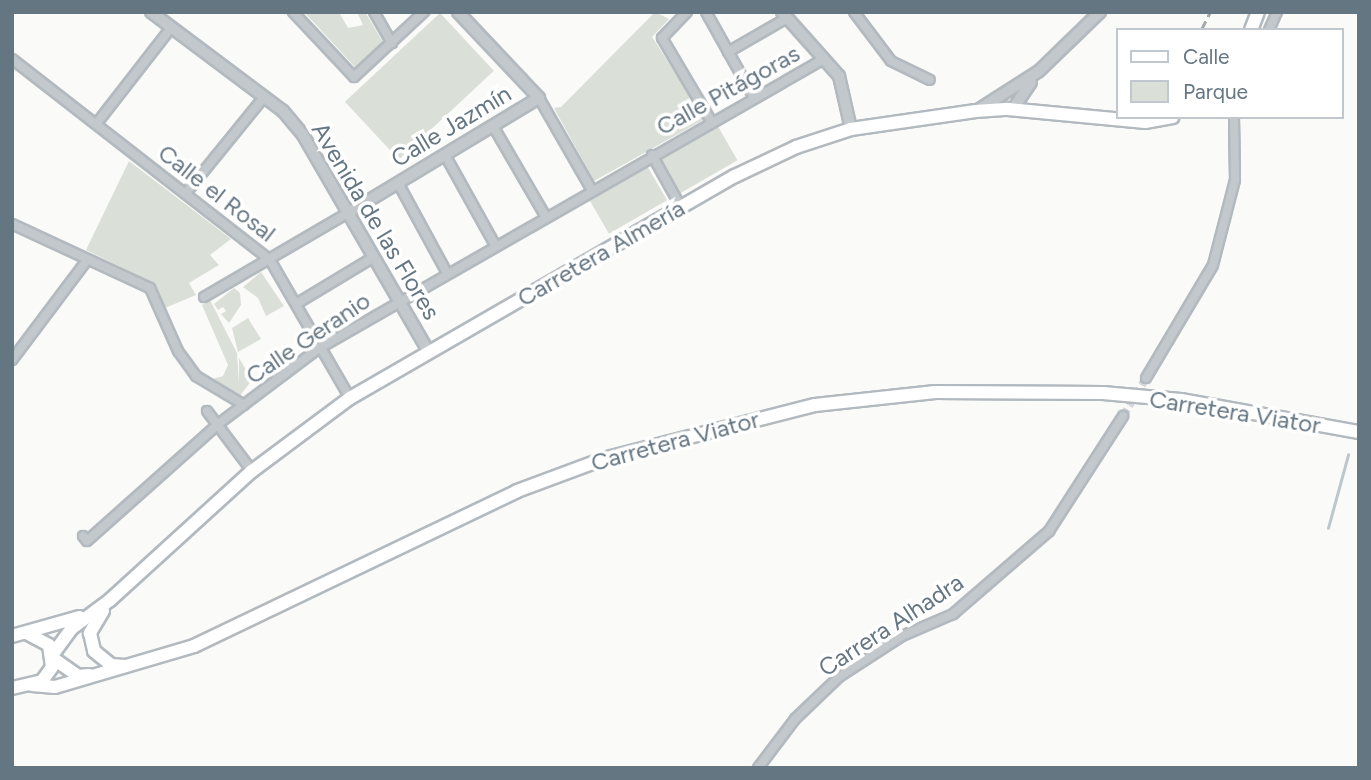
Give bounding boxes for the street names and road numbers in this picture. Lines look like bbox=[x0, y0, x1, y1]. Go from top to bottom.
street label: Calle Pitágoras bbox=[651, 39, 805, 141]
street label: Calle Jazmín bbox=[386, 79, 516, 173]
street label: Avenida de las Flores bbox=[306, 117, 446, 325]
street label: Calle el Rosal bbox=[153, 138, 281, 248]
street label: Carretera Almería bbox=[512, 193, 690, 313]
street label: Calle Geranio bbox=[240, 286, 376, 390]
street label: Carretera Viator bbox=[1147, 384, 1323, 440]
street label: Carretera Viator bbox=[588, 405, 762, 477]
street label: Carrera Alhadra bbox=[813, 568, 969, 682]

